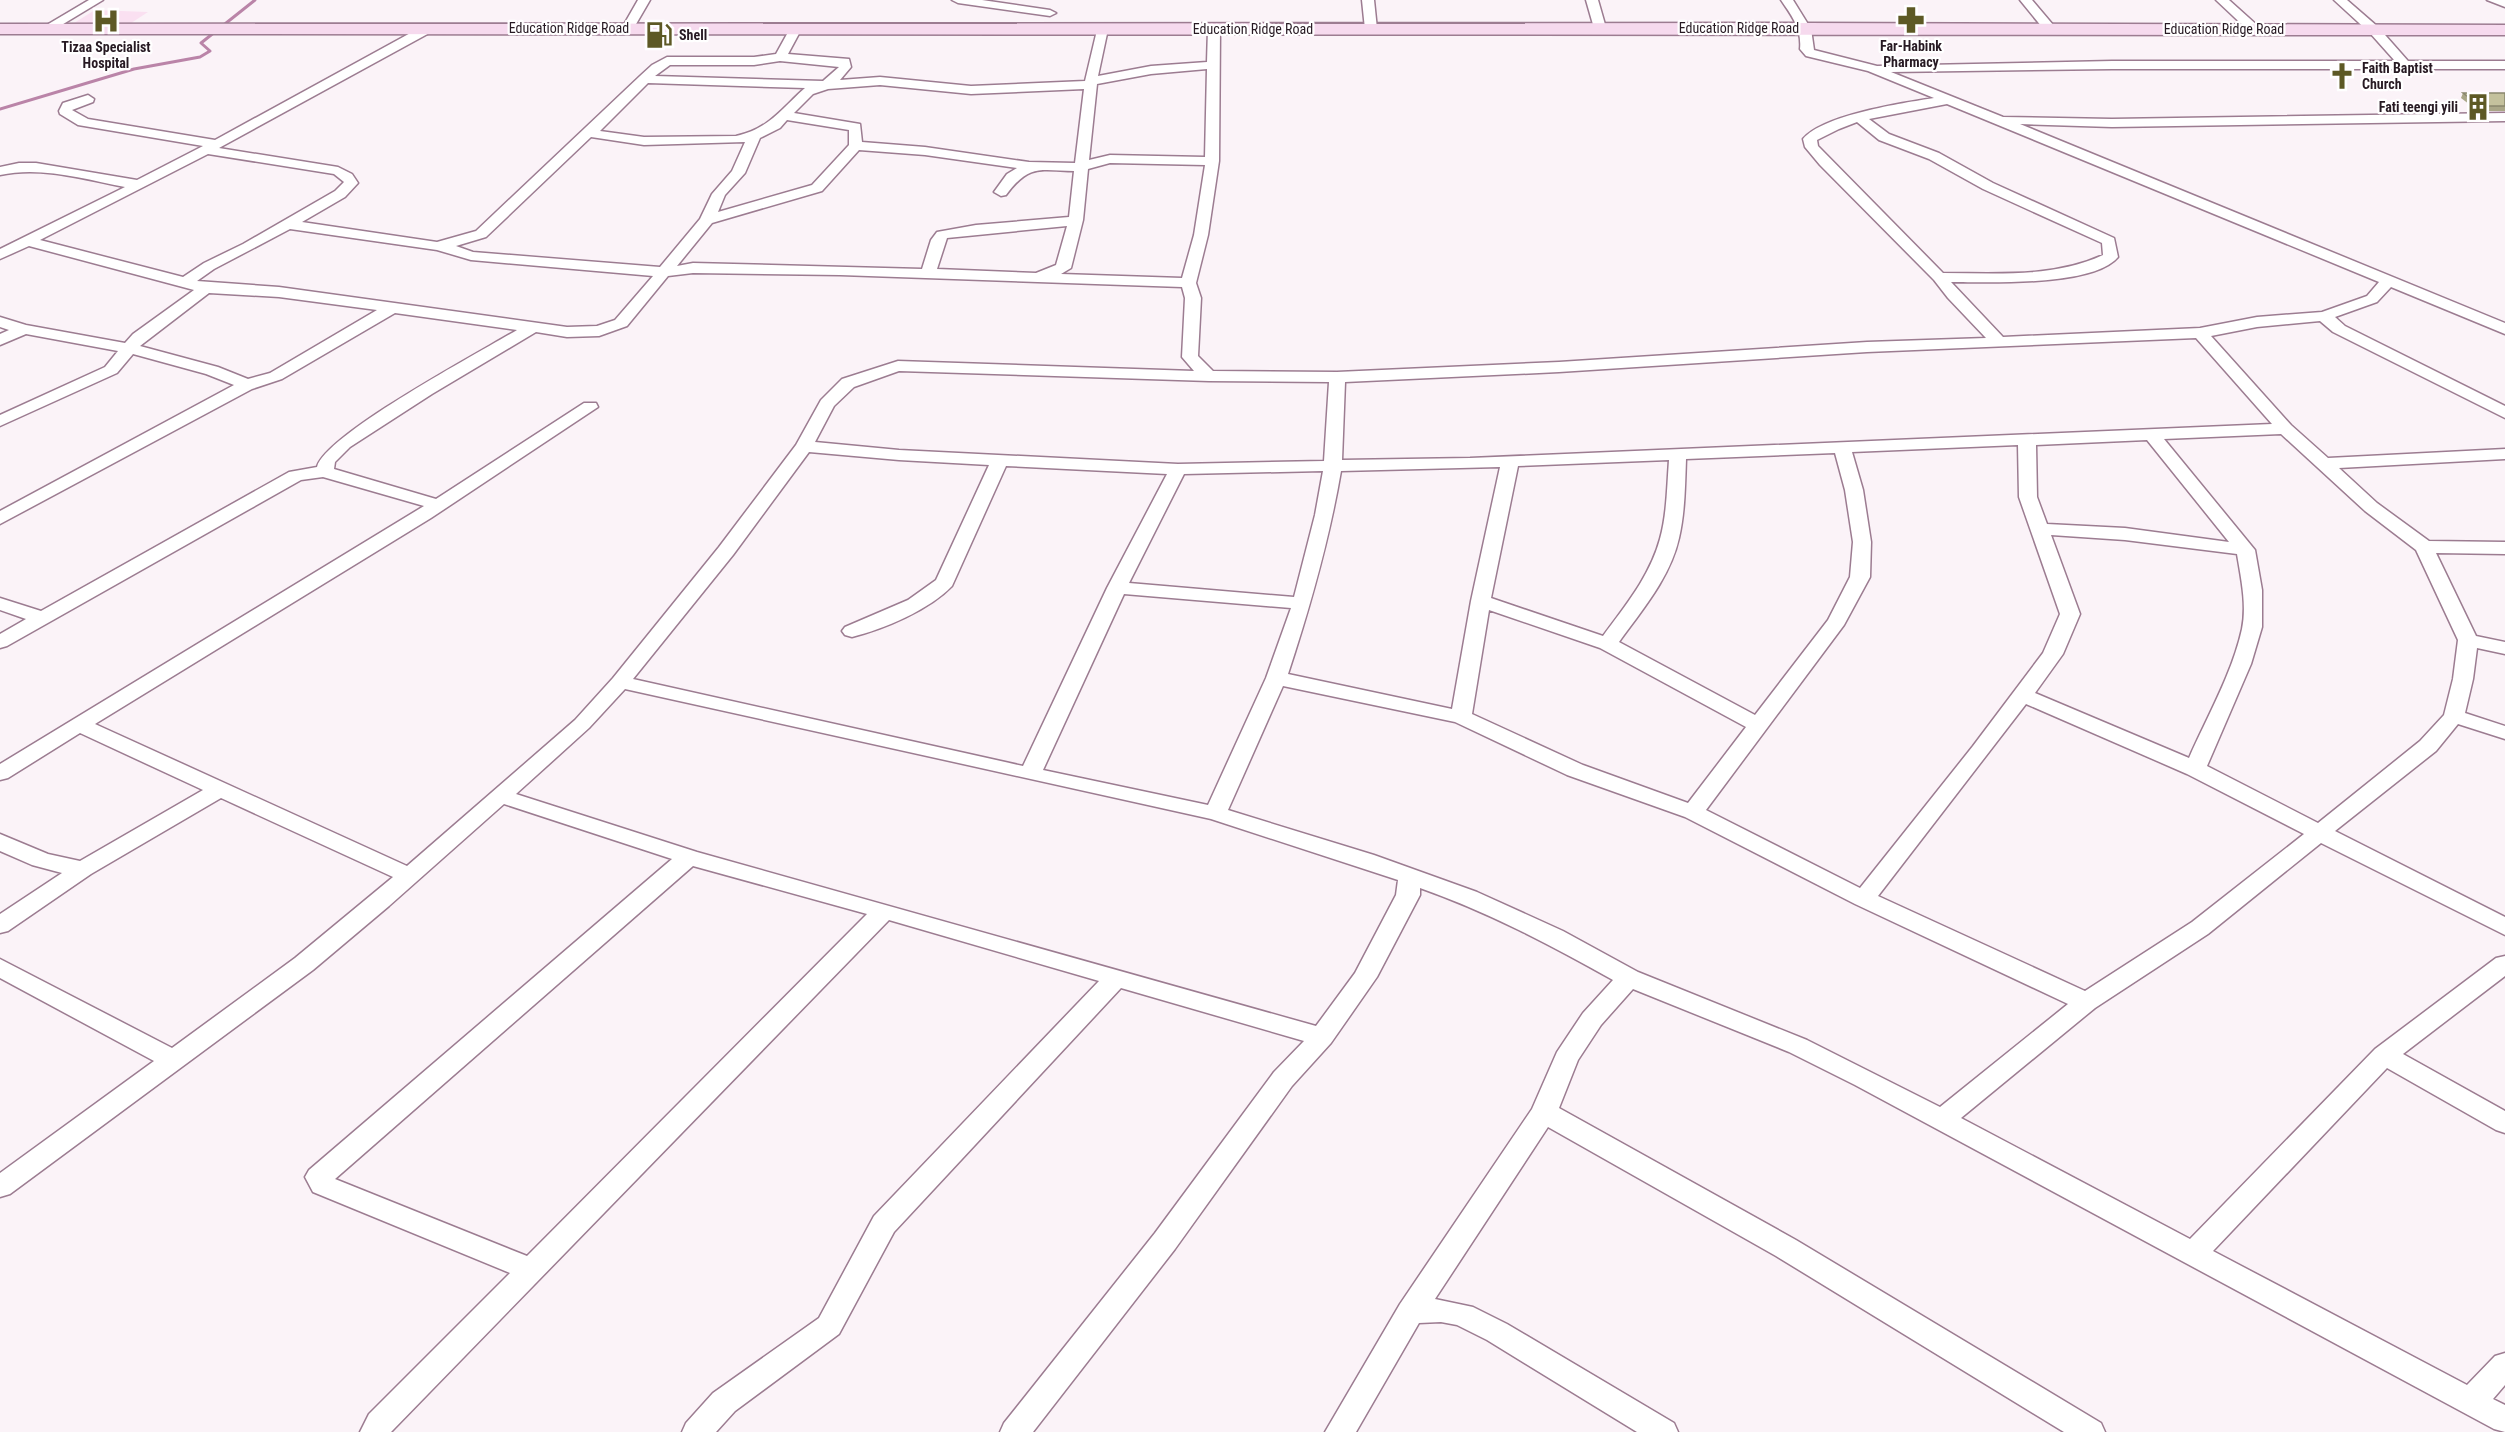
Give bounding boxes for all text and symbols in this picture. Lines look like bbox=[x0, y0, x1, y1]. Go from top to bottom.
pharmacy icon: Far-Habink Pharmacy bbox=[1896, 5, 1926, 35]
hospital icon: Tizaa Specialist Hospital bbox=[91, 6, 121, 36]
street label: Education Ridge Road bbox=[509, 20, 629, 36]
fuel station icon: Shell bbox=[644, 20, 674, 50]
street label: Education Ridge Road bbox=[1679, 20, 1799, 36]
street label: Education Ridge Road bbox=[1193, 21, 1313, 37]
street label: Education Ridge Road bbox=[2164, 21, 2284, 37]
place label: Shell bbox=[679, 27, 707, 43]
place label: Far-Habink Pharmacy bbox=[1880, 38, 1942, 70]
place label: Tizaa Specialist Hospital bbox=[61, 39, 151, 71]
place label: Faith Baptist Church bbox=[2362, 60, 2433, 92]
church icon: Faith Baptist Church bbox=[2327, 61, 2357, 91]
building icon: Fati teengi yili bbox=[2463, 92, 2493, 122]
place label: Fati teengi yili bbox=[2379, 99, 2458, 115]

